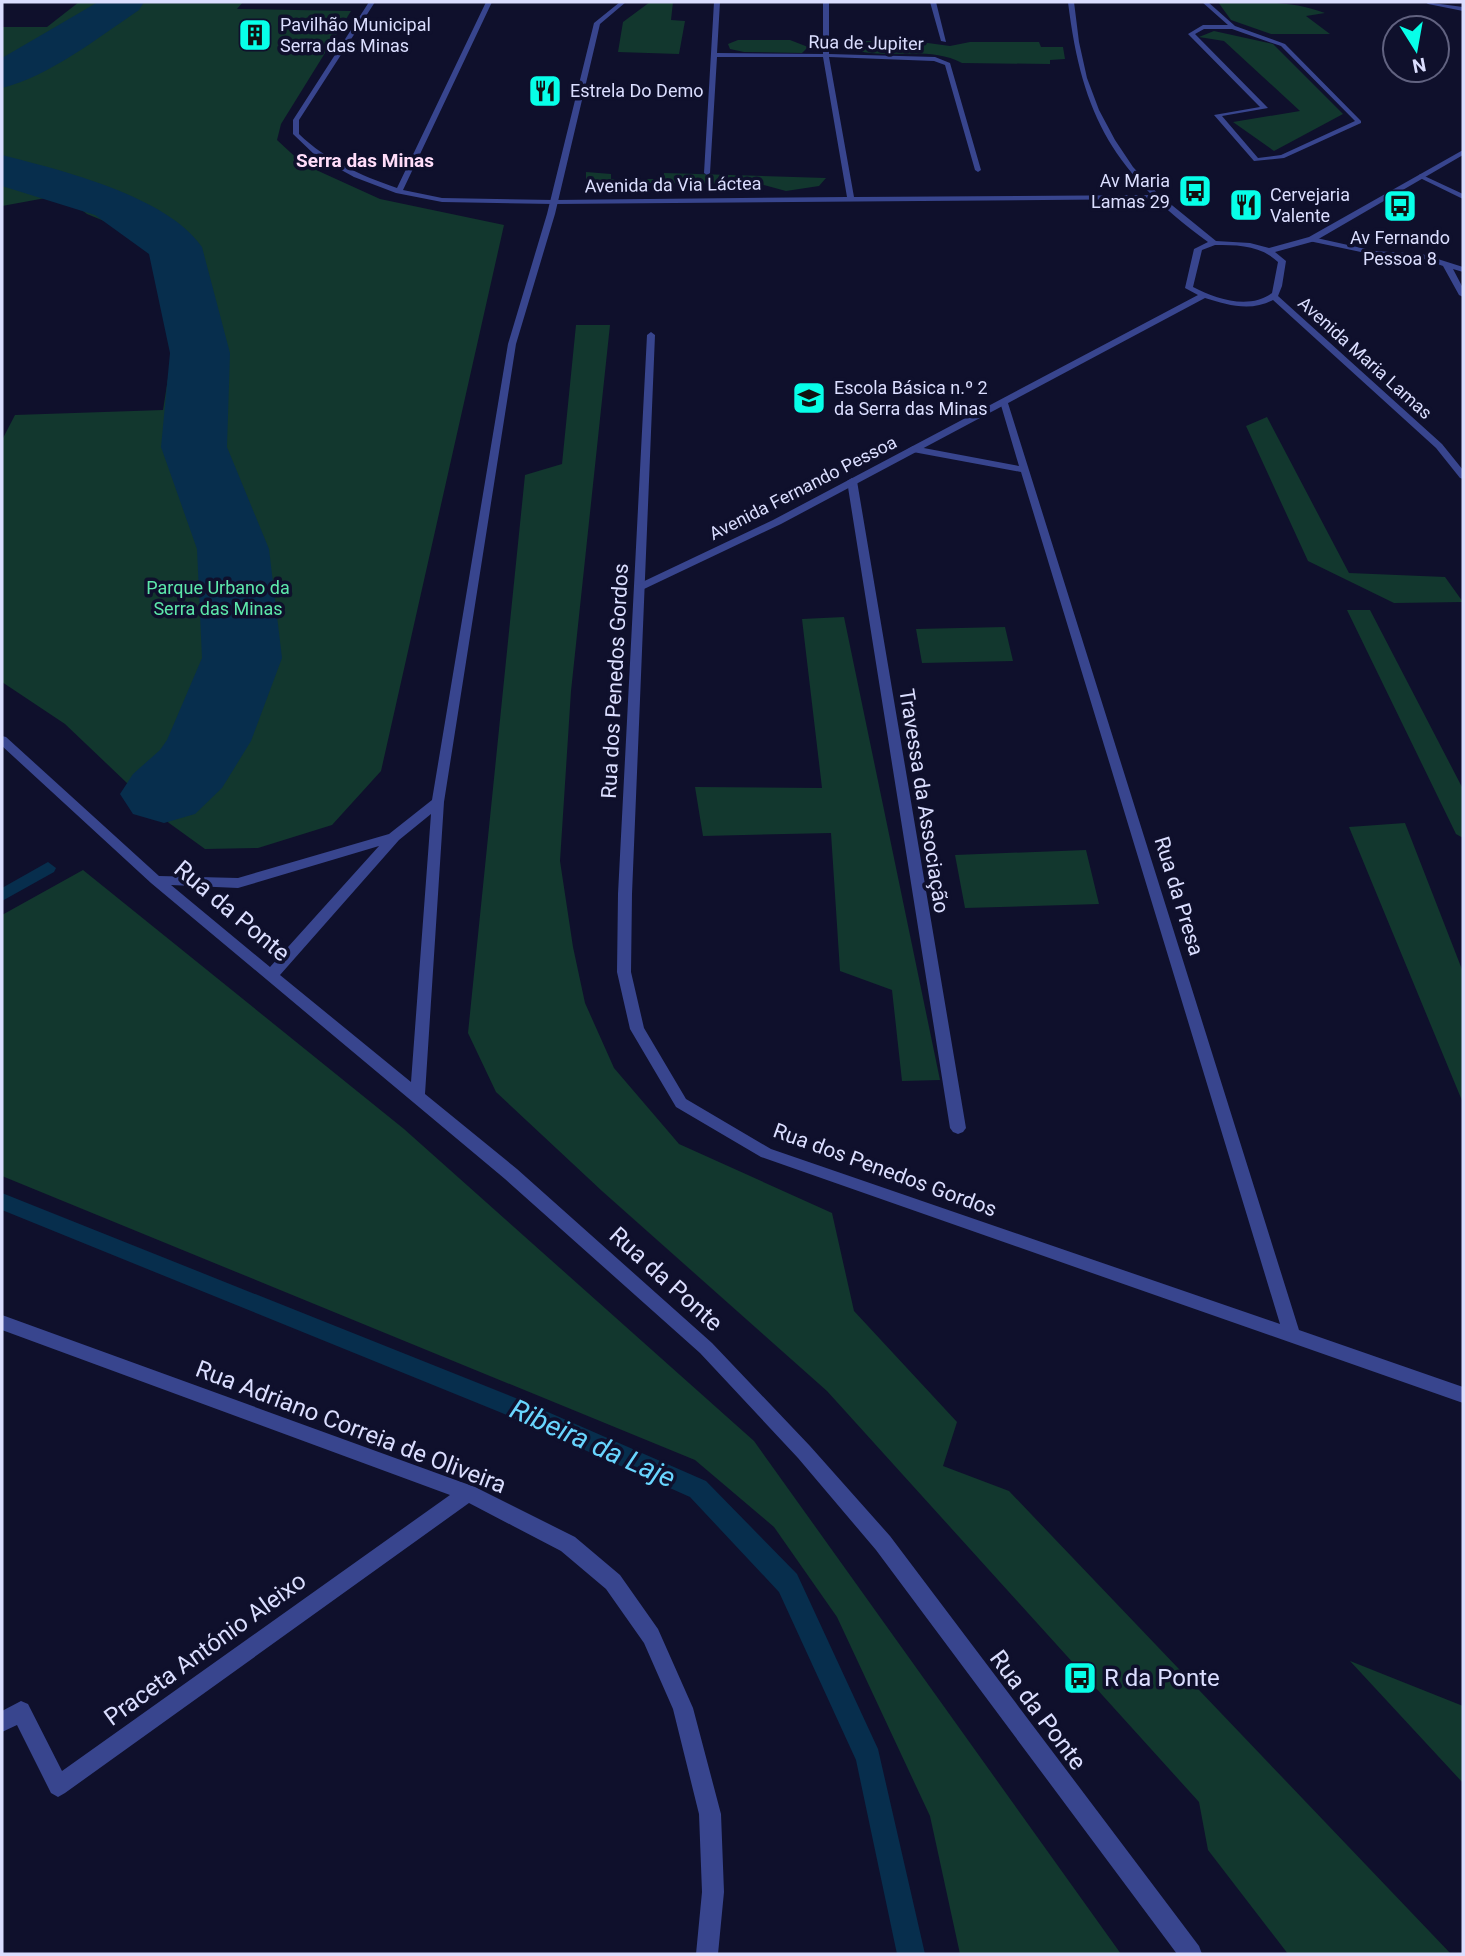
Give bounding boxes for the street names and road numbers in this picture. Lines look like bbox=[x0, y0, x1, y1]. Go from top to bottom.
street label: Rua de Jupiter bbox=[808, 31, 924, 54]
street label: Avenida da Via Láctea bbox=[584, 172, 762, 197]
street label: Avenida Maria Lamas bbox=[1294, 292, 1437, 423]
street label: Avenida Fernando Pessoa bbox=[706, 431, 900, 544]
street label: Rua dos Penedos Gordos bbox=[597, 563, 633, 799]
street label: Travessa da Associação bbox=[894, 687, 954, 915]
street label: Rua da Presa bbox=[1150, 834, 1208, 958]
street label: Rua da Ponte bbox=[169, 855, 295, 967]
street label: Rua dos Penedos Gordos bbox=[770, 1118, 1000, 1222]
street label: Rua da Ponte bbox=[604, 1221, 728, 1337]
street label: Rua Adriano Correia de Oliveira bbox=[192, 1355, 510, 1499]
street label: Praceta António Aleixo bbox=[99, 1566, 311, 1732]
street label: Rua da Ponte bbox=[984, 1645, 1092, 1775]

